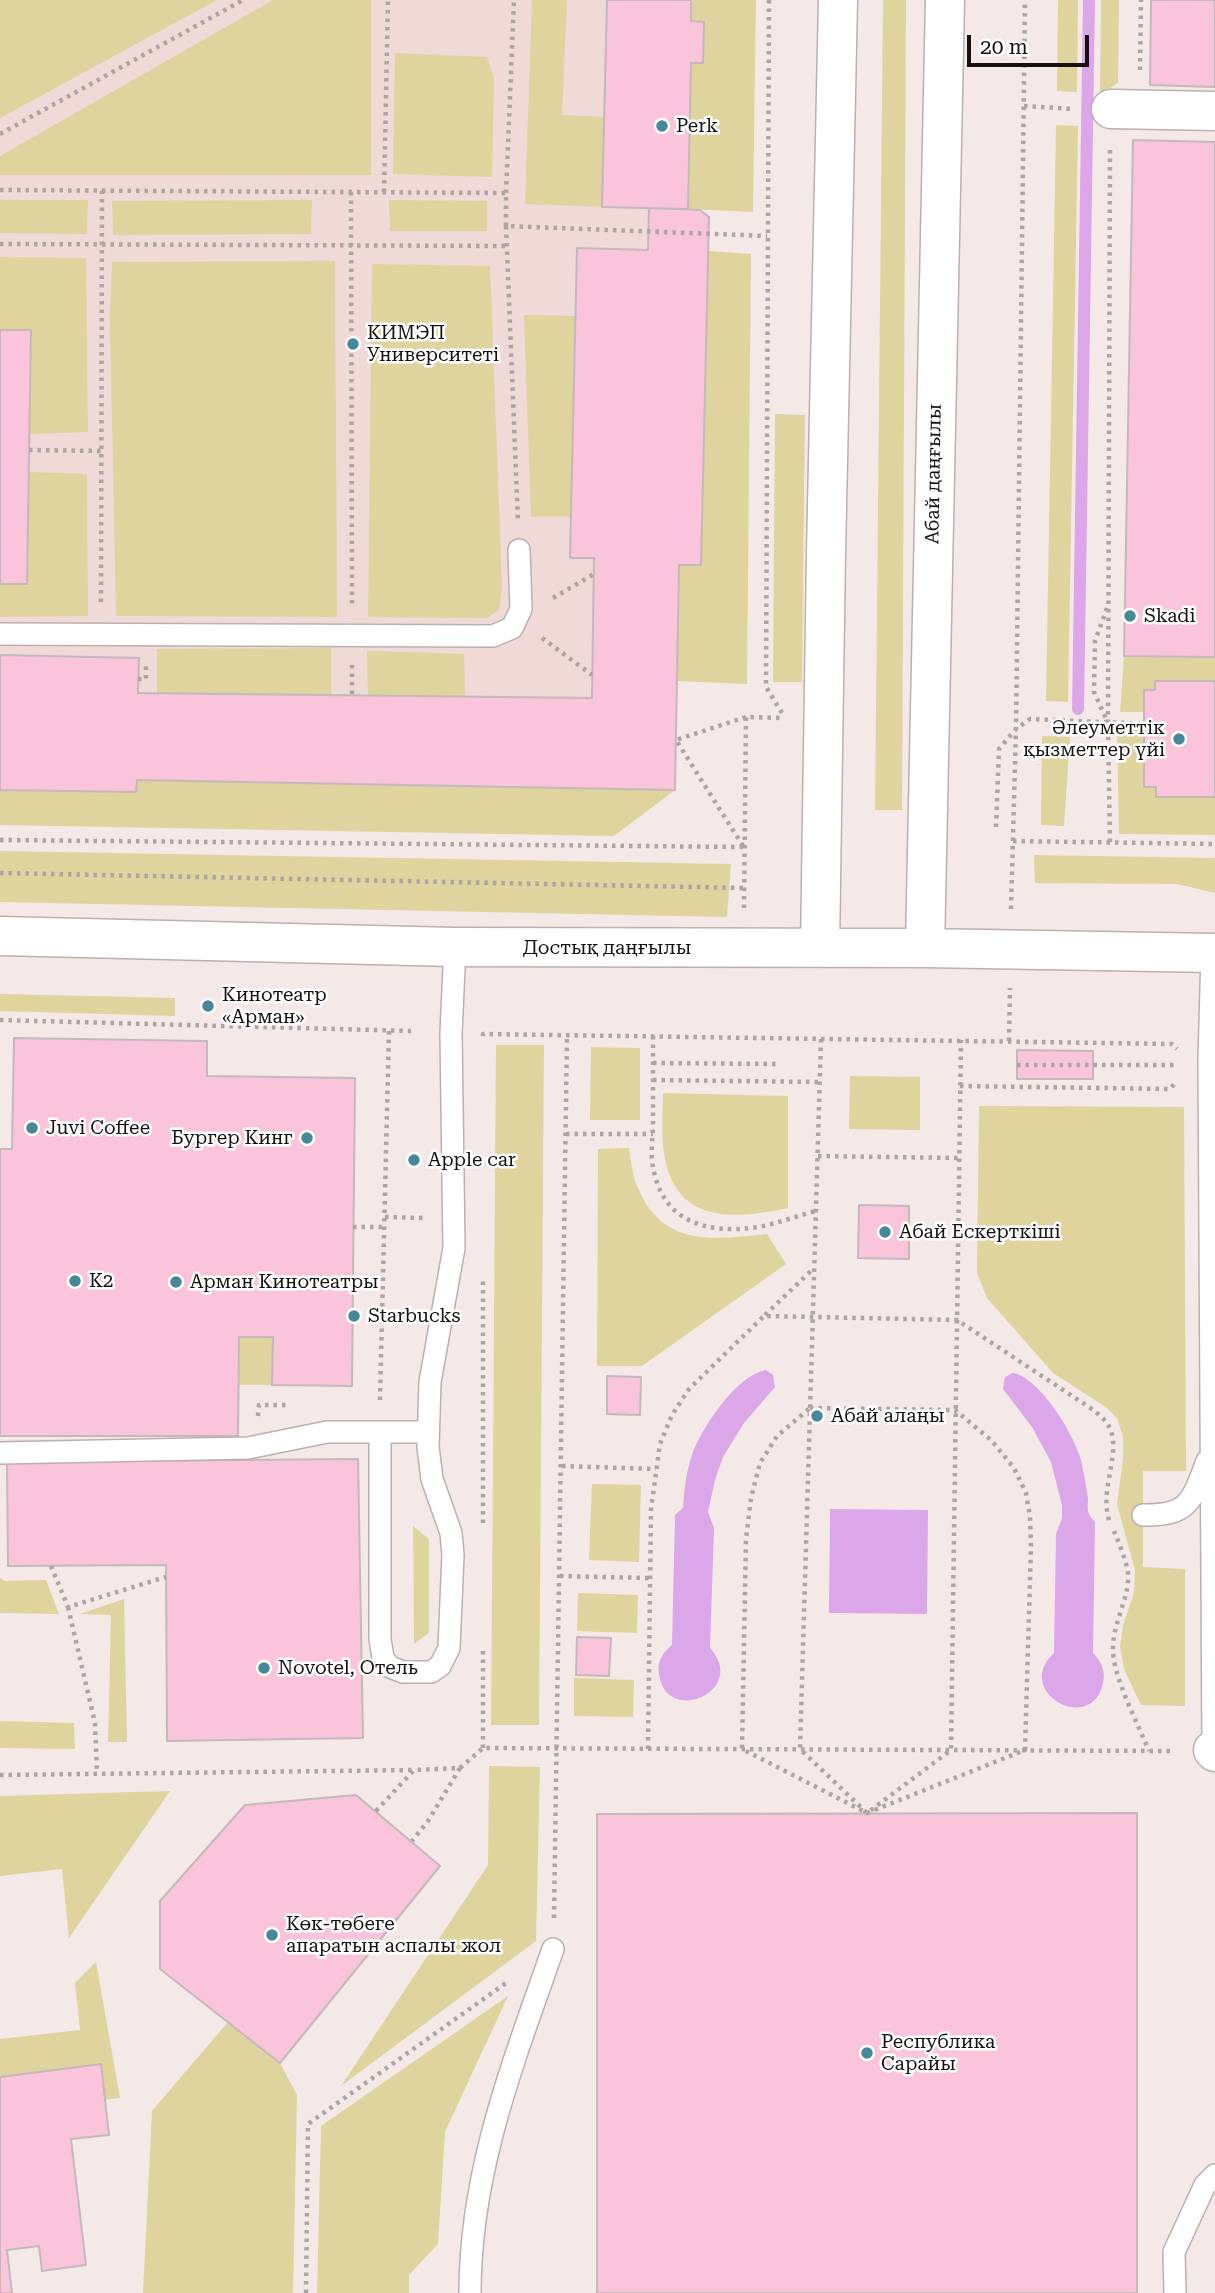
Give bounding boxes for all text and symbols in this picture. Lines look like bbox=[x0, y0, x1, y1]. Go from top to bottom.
scale bar bbox=[970, 21, 1092, 65]
text: 20 m bbox=[980, 35, 1028, 59]
place label: Perk bbox=[676, 115, 718, 137]
marker: Perk bbox=[654, 118, 670, 134]
place label: КИМЭП Университеті bbox=[367, 322, 499, 366]
marker: КИМЭП Университеті bbox=[345, 336, 361, 352]
street label: Абай даңғылы bbox=[921, 404, 947, 544]
place label: Skadi bbox=[1144, 605, 1196, 627]
marker: Skadi bbox=[1122, 608, 1138, 624]
place label: Әлеуметтік қызметтер үйі bbox=[1023, 717, 1165, 761]
marker: Әлеуметтік қызметтер үйі bbox=[1171, 731, 1187, 747]
street label: Достық даңғылы bbox=[523, 937, 691, 959]
place label: Кинотеатр «Арман» bbox=[222, 984, 327, 1028]
marker: Кинотеатр «Арман» bbox=[200, 998, 216, 1014]
place label: Juvi Coffee bbox=[46, 1117, 150, 1139]
marker: Juvi Coffee bbox=[24, 1120, 40, 1136]
place label: Бургер Кинг bbox=[171, 1127, 293, 1149]
marker: Бургер Кинг bbox=[299, 1130, 315, 1146]
place label: Apple car bbox=[428, 1149, 516, 1171]
marker: Apple car bbox=[406, 1152, 422, 1168]
place label: Абай Ескерткіші bbox=[899, 1221, 1061, 1243]
marker: Абай Ескерткіші bbox=[877, 1224, 893, 1240]
place label: K2 bbox=[89, 1270, 113, 1292]
place label: Арман Кинотеатры bbox=[190, 1271, 379, 1293]
marker: K2 bbox=[67, 1273, 83, 1289]
marker: Арман Кинотеатры bbox=[168, 1274, 184, 1290]
place label: Starbucks bbox=[368, 1305, 460, 1327]
marker: Starbucks bbox=[346, 1308, 362, 1324]
place label: Абай алаңы bbox=[831, 1405, 944, 1427]
marker: Абай алаңы bbox=[809, 1408, 825, 1424]
place label: Novotel, Отель bbox=[278, 1657, 418, 1679]
marker: Novotel, Отель bbox=[256, 1660, 272, 1676]
place label: Көк-төбеге апаратын аспалы жол bbox=[286, 1913, 501, 1957]
marker: Көк-төбеге апаратын аспалы жол bbox=[264, 1927, 280, 1943]
place label: Республика Сарайы bbox=[881, 2031, 995, 2075]
marker: Республика Сарайы bbox=[859, 2045, 875, 2061]

